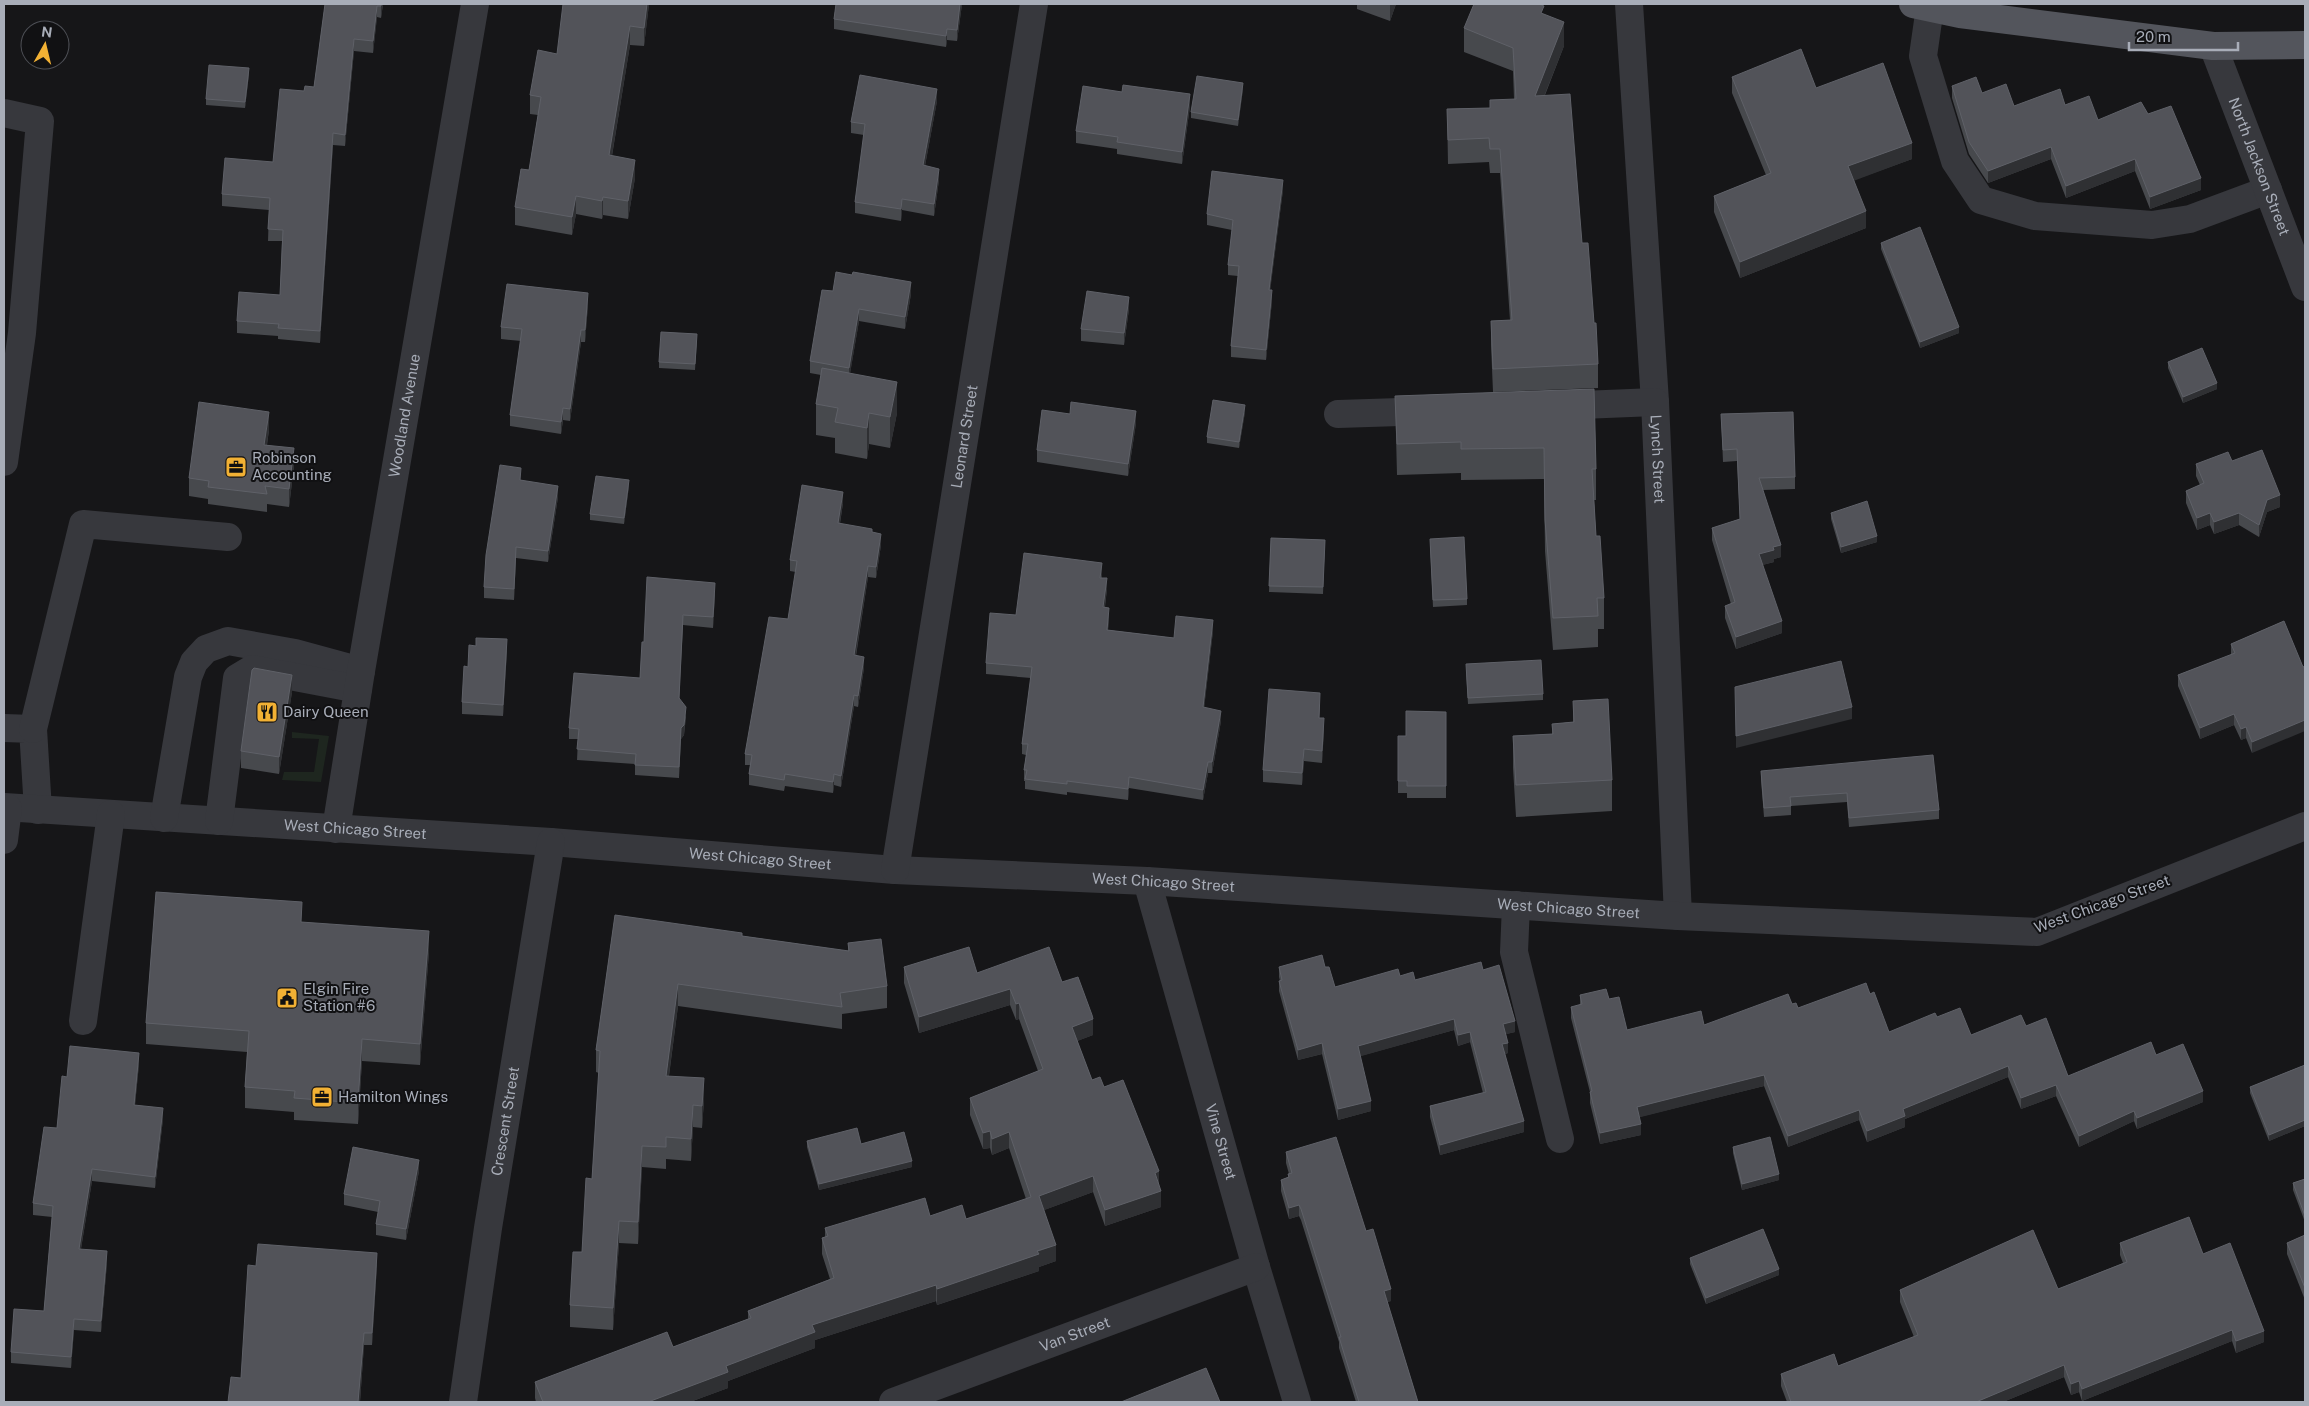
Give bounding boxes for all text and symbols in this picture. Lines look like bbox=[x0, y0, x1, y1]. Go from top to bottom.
north arrow bbox=[20, 20, 70, 70]
scale bar bbox=[2129, 20, 2238, 52]
text: N bbox=[40, 23, 53, 41]
text: 20 m bbox=[2136, 28, 2171, 45]
street label: North Jackson Street bbox=[2225, 95, 2294, 238]
street label: Woodland Avenue bbox=[385, 352, 423, 479]
street label: Leonard Street bbox=[947, 383, 981, 489]
street label: Lynch Street bbox=[1648, 414, 1669, 504]
place label: Robinson Accounting bbox=[252, 449, 332, 483]
office icon: Robinson Accounting bbox=[224, 455, 248, 479]
restaurant icon: Dairy Queen bbox=[255, 700, 279, 724]
place label: Dairy Queen bbox=[283, 703, 369, 720]
street label: West Chicago Street bbox=[283, 816, 427, 842]
street label: West Chicago Street bbox=[688, 844, 832, 873]
street label: West Chicago Street bbox=[1092, 870, 1236, 895]
street label: West Chicago Street bbox=[2032, 871, 2172, 936]
street label: West Chicago Street bbox=[1497, 895, 1641, 921]
place label: Elgin Fire Station #6 bbox=[303, 980, 375, 1014]
public building icon: Elgin Fire Station #6 bbox=[275, 986, 299, 1010]
street label: Crescent Street bbox=[488, 1065, 522, 1177]
office icon: Hamilton Wings bbox=[310, 1085, 334, 1109]
place label: Hamilton Wings bbox=[338, 1088, 448, 1105]
street label: Vine Street bbox=[1202, 1102, 1240, 1182]
street label: Van Street bbox=[1037, 1313, 1112, 1355]

